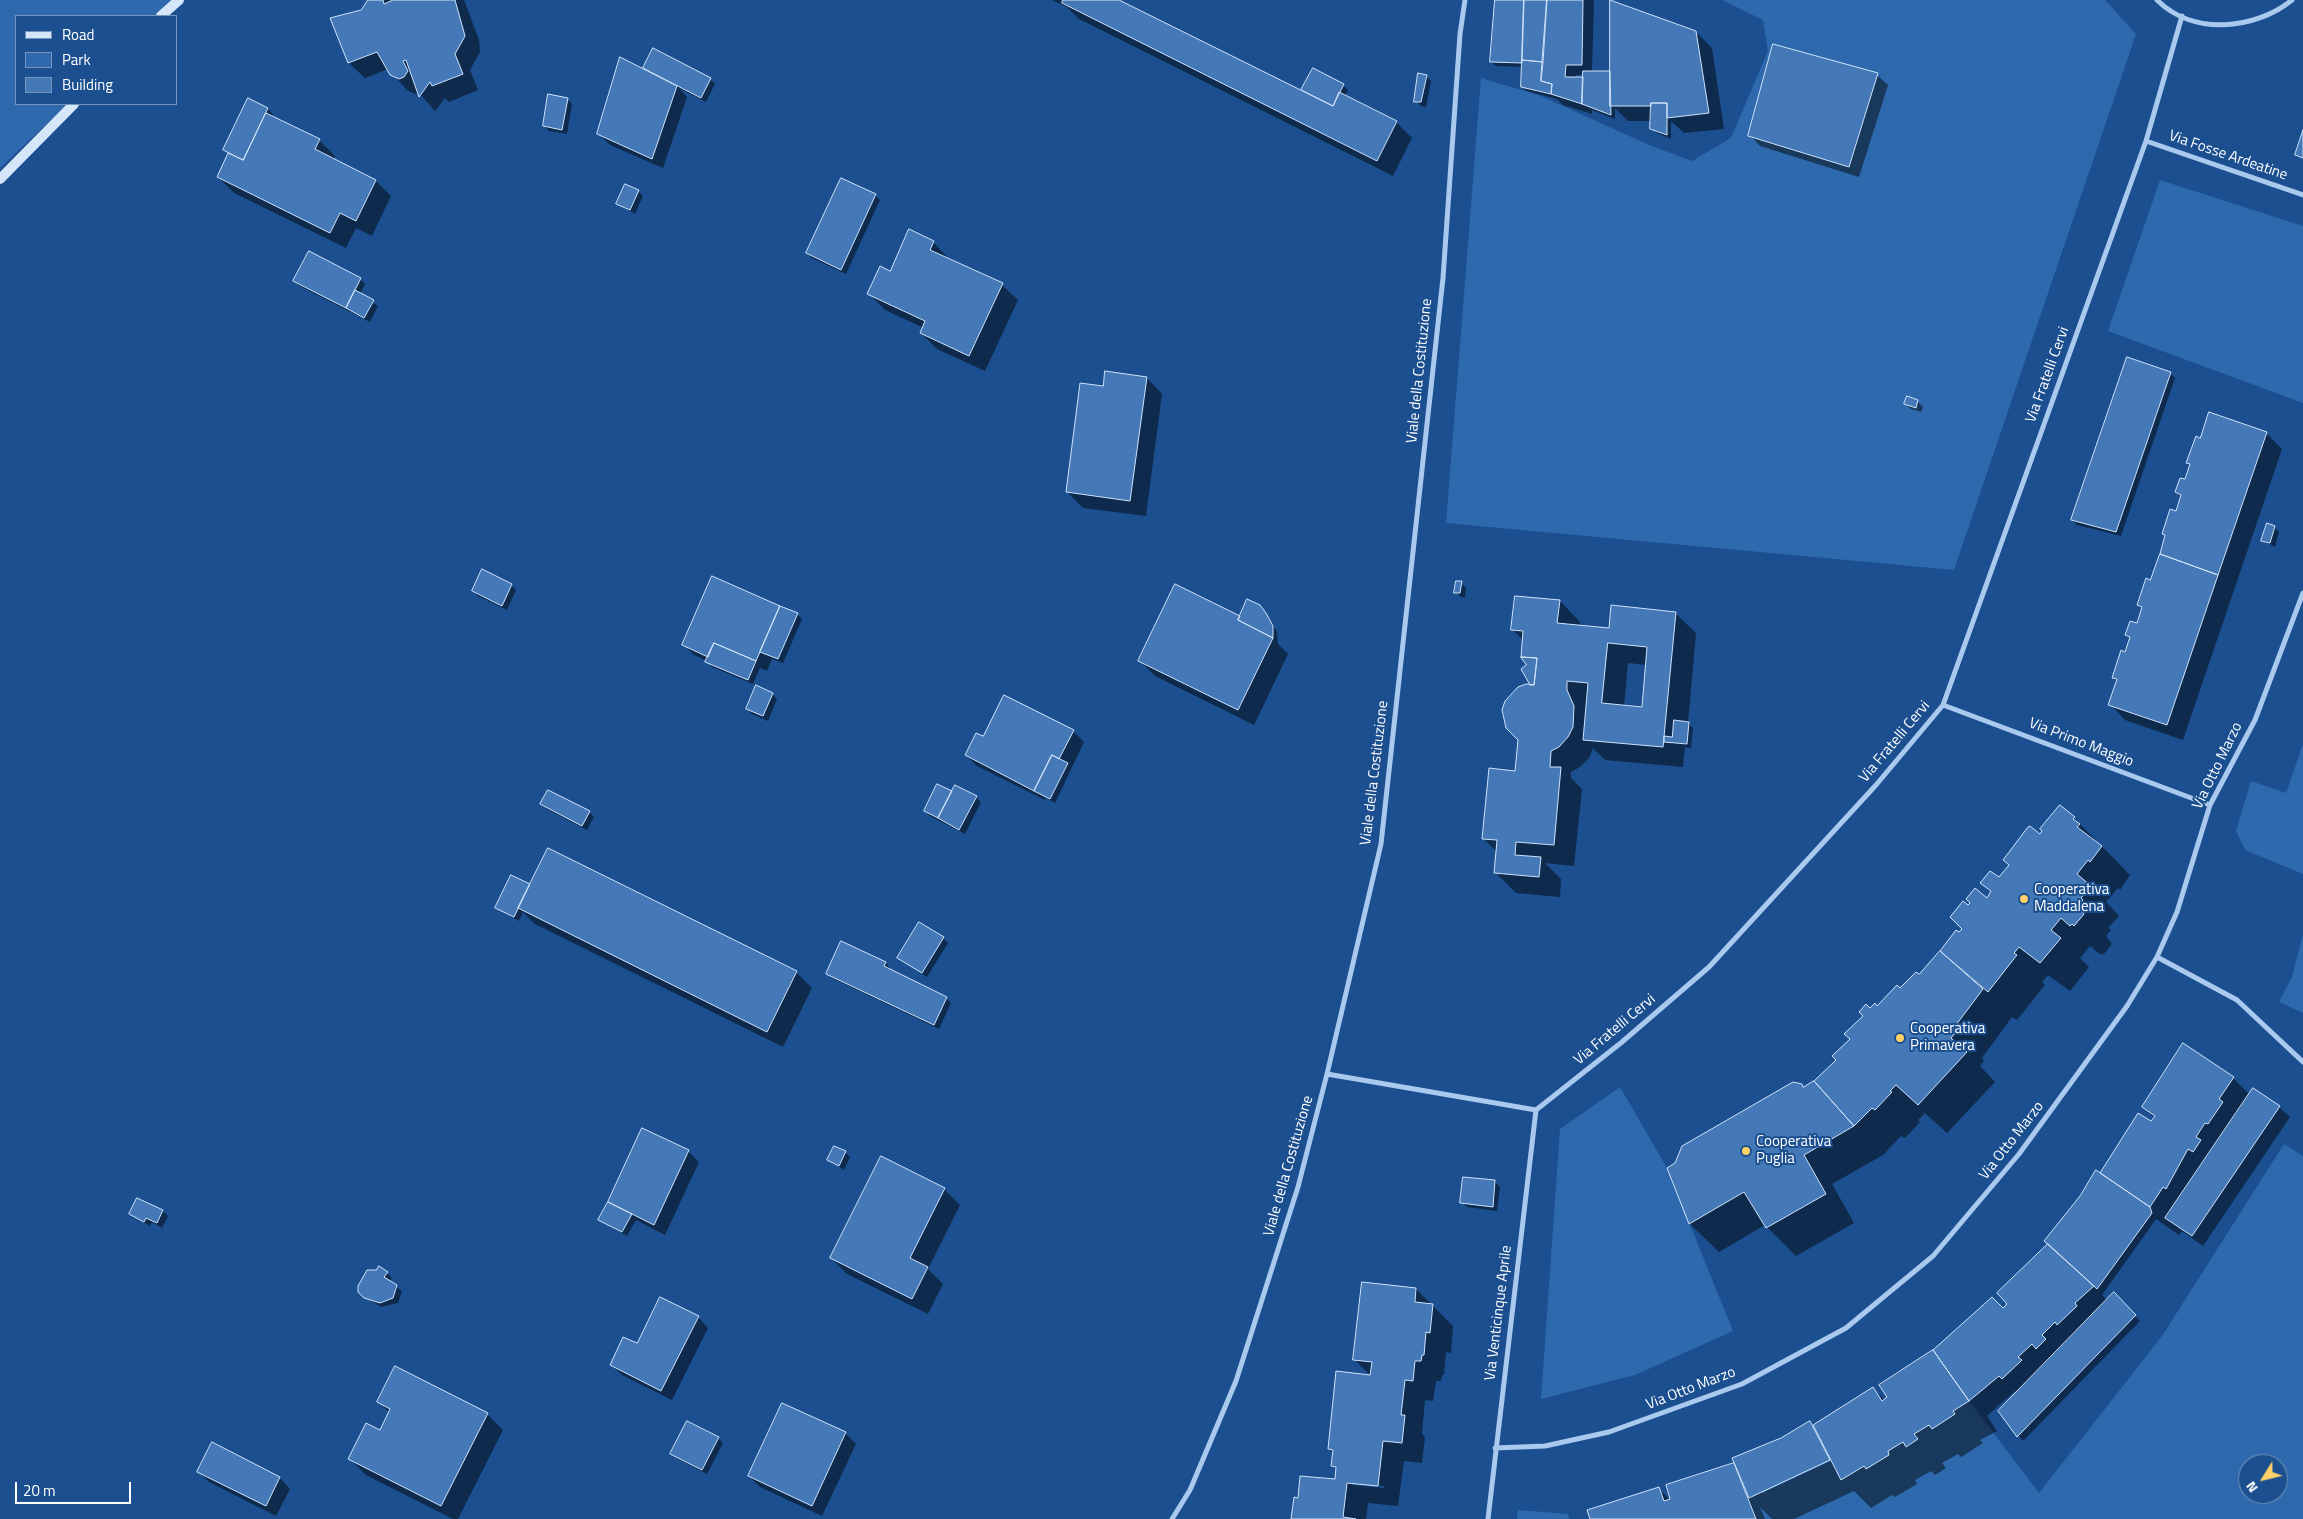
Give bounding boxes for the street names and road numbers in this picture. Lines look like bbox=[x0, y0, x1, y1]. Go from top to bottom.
street label: Via Fosse Ardeatine bbox=[2166, 127, 2290, 185]
street label: Viale della Costituzione bbox=[1403, 298, 1437, 444]
street label: Via Fratelli Cervi bbox=[2022, 325, 2074, 425]
street label: Via Fratelli Cervi bbox=[1856, 698, 1934, 786]
street label: Viale della Costituzione bbox=[1357, 700, 1393, 846]
street label: Via Primo Maggio bbox=[2026, 715, 2136, 771]
street label: Via Otto Marzo bbox=[2189, 720, 2247, 812]
street label: Via Fratelli Cervi bbox=[1571, 991, 1659, 1069]
street label: Viale della Costituzione bbox=[1260, 1094, 1318, 1238]
street label: Via Otto Marzo bbox=[1976, 1098, 2048, 1184]
street label: Via Venticinque Aprile bbox=[1482, 1244, 1516, 1382]
street label: Via Otto Marzo bbox=[1644, 1364, 1738, 1414]

